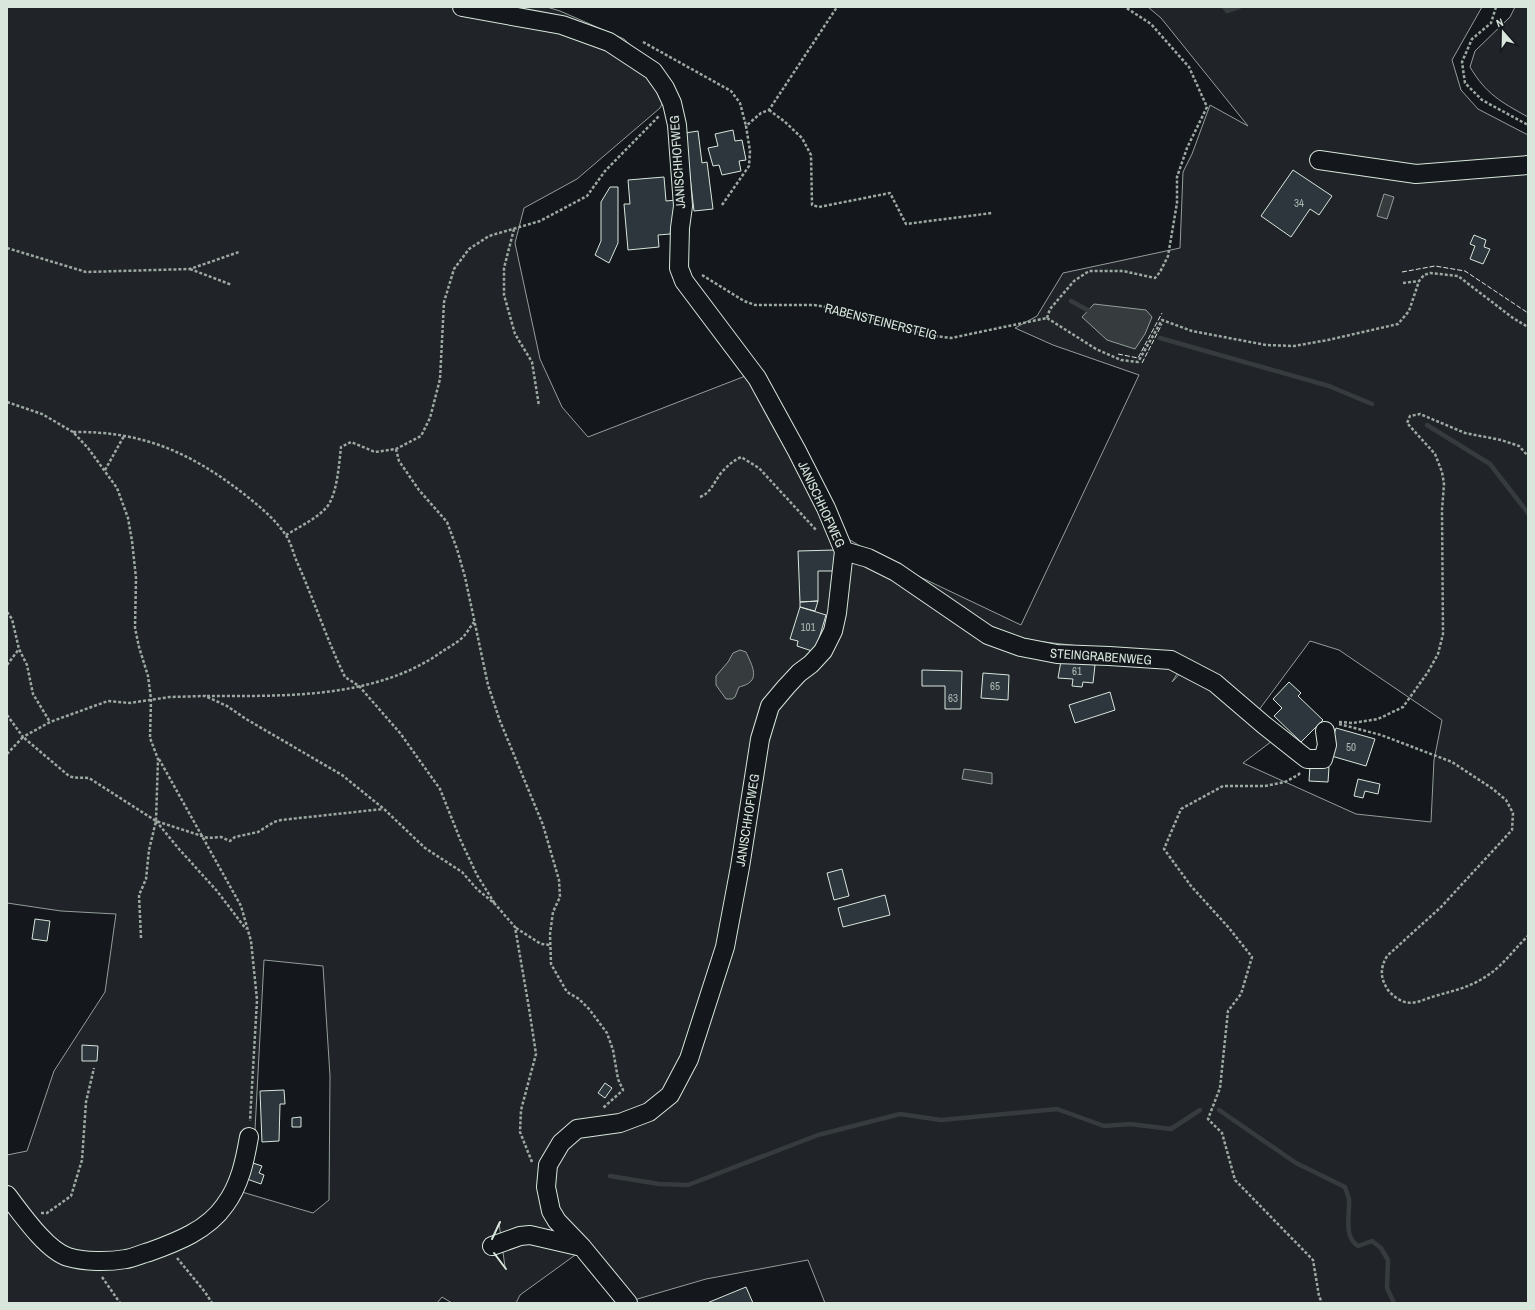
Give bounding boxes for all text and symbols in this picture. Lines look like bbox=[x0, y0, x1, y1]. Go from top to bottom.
north arrow bbox=[1483, 12, 1523, 52]
text: N bbox=[1494, 15, 1505, 30]
street label: JANISCHHOFWEG bbox=[666, 115, 689, 209]
house number: 34 bbox=[1294, 196, 1304, 210]
street label: RABENSTEINERSTEIG bbox=[823, 299, 939, 344]
street label: JANISCHHOFWEG bbox=[794, 458, 849, 550]
house number: 101 bbox=[800, 620, 816, 634]
street label: STEINGRABENWEG bbox=[1050, 644, 1152, 669]
house number: 61 bbox=[1072, 664, 1082, 678]
house number: 65 bbox=[990, 679, 1000, 693]
house number: 63 bbox=[948, 691, 958, 705]
house number: 50 bbox=[1346, 740, 1356, 754]
street label: JANISCHHOFWEG bbox=[732, 773, 763, 868]

